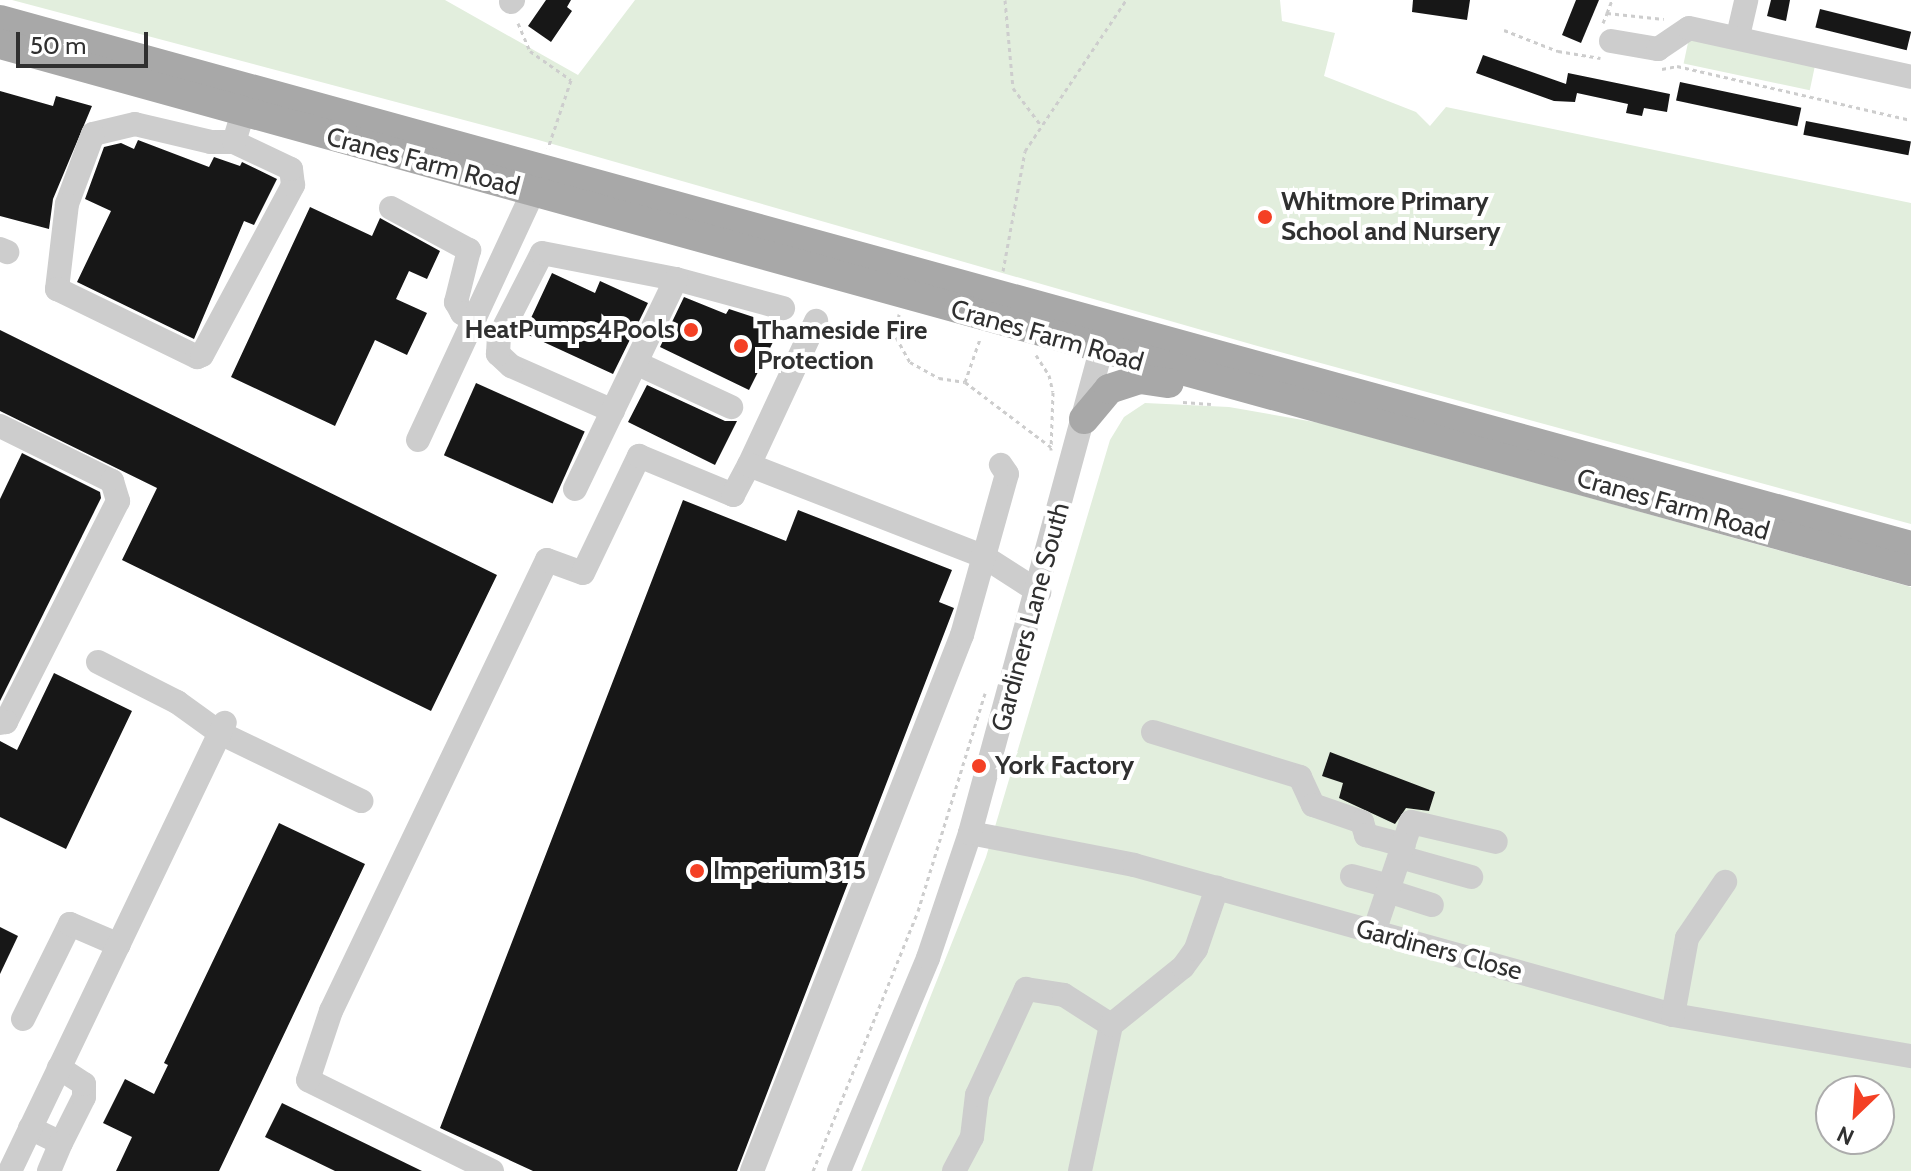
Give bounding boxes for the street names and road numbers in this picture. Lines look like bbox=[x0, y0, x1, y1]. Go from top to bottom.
street label: Cranes Farm Road bbox=[323, 121, 523, 203]
street label: Cranes Farm Road bbox=[947, 294, 1147, 378]
street label: Cranes Farm Road bbox=[1573, 463, 1773, 547]
street label: Gardiners Lane South bbox=[985, 499, 1077, 735]
street label: Gardiners Close bbox=[1352, 913, 1526, 987]

